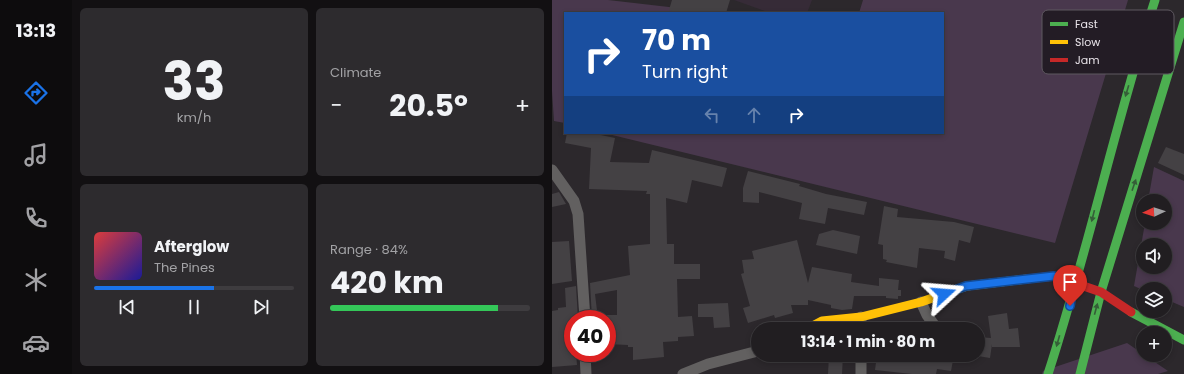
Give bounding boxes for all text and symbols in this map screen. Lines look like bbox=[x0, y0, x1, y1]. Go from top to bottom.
legend bbox=[1042, 10, 1174, 74]
text: Fast bbox=[1075, 16, 1098, 32]
text: 13:13 bbox=[16, 18, 56, 43]
text: 70 m bbox=[642, 21, 711, 60]
icon: right bbox=[576, 28, 628, 80]
text: Slow bbox=[1075, 34, 1100, 50]
text: 33 bbox=[163, 45, 225, 118]
text: Jam bbox=[1075, 52, 1100, 68]
text: Turn right bbox=[642, 59, 728, 84]
text: Climate bbox=[330, 63, 381, 82]
icon: directions bbox=[22, 79, 50, 107]
text: 20.5° bbox=[389, 84, 468, 127]
one-way arrow bbox=[1124, 85, 1130, 97]
text: − bbox=[330, 90, 342, 121]
text: + bbox=[515, 90, 530, 121]
icon: left bbox=[701, 104, 723, 126]
icon: ahead bbox=[743, 104, 765, 126]
icon: right bbox=[785, 104, 807, 126]
text: km/h bbox=[177, 108, 211, 127]
icon: music bbox=[22, 141, 50, 169]
one-way arrow bbox=[1131, 178, 1137, 190]
north arrow bbox=[1136, 194, 1172, 230]
map controls bbox=[1136, 194, 1172, 362]
icon: phone bbox=[22, 204, 50, 232]
one-way arrow bbox=[1089, 210, 1095, 222]
text: Afterglow bbox=[154, 236, 229, 257]
button: sound bbox=[1136, 238, 1172, 274]
text: Range · 84% bbox=[330, 240, 408, 259]
text: The Pines bbox=[154, 258, 215, 277]
text: 420 km bbox=[330, 261, 444, 304]
pin bbox=[1053, 265, 1087, 306]
icon: climate bbox=[22, 266, 50, 294]
icon: arrive bbox=[1059, 271, 1081, 293]
position arrow bbox=[923, 273, 965, 315]
button: layers bbox=[1136, 282, 1172, 318]
icon: previous bbox=[116, 296, 138, 318]
icon: pause bbox=[183, 296, 205, 318]
icon: next bbox=[250, 296, 272, 318]
one-way arrow bbox=[1093, 303, 1099, 315]
speed limit sign: 40 bbox=[564, 310, 616, 362]
button: + bbox=[1136, 326, 1172, 362]
icon: car bbox=[22, 329, 50, 357]
text: 13:14 · 1 min · 80 m bbox=[801, 331, 935, 352]
one-way arrow bbox=[1055, 335, 1061, 347]

